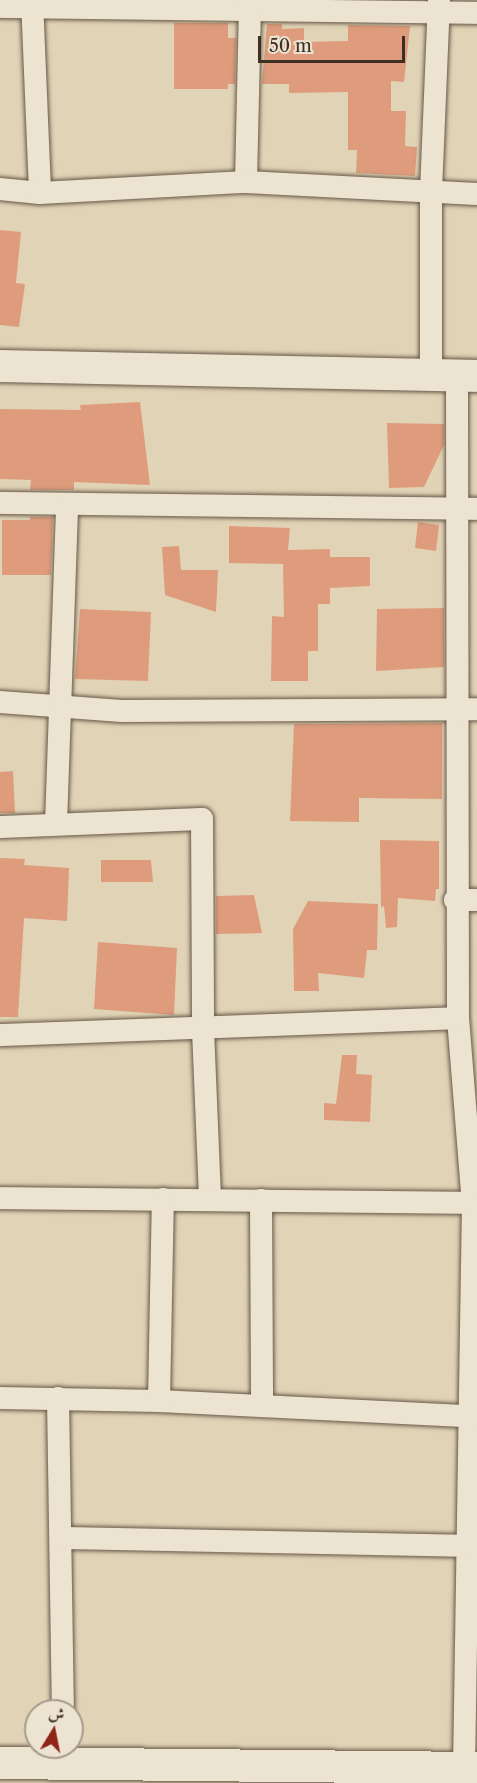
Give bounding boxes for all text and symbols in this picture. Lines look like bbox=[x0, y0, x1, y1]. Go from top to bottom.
scale bar bbox=[261, 24, 408, 62]
text: 50 m bbox=[269, 35, 312, 57]
north arrow bbox=[24, 1699, 84, 1759]
text: ش bbox=[47, 1702, 66, 1724]

